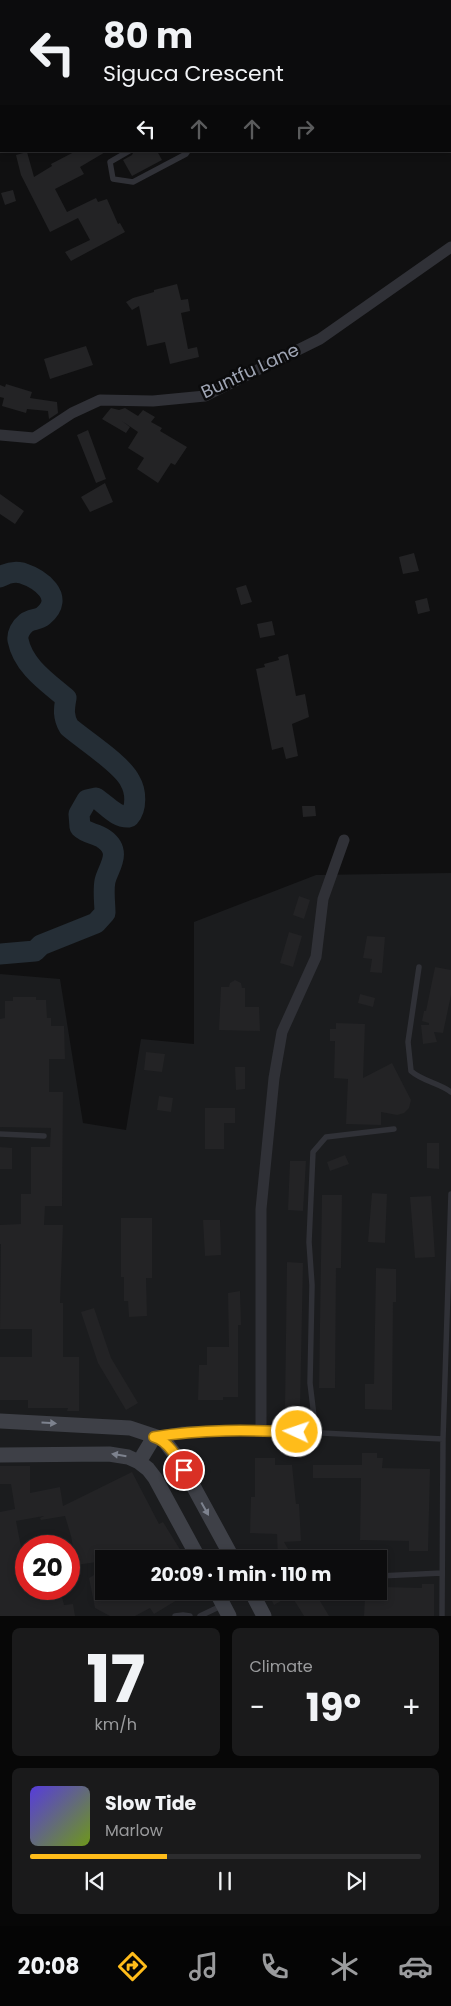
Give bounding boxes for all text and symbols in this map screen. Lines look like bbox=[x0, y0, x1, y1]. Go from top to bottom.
text: 80 m bbox=[103, 11, 193, 60]
icon: left bbox=[20, 20, 85, 85]
text: Siguca Crescent bbox=[103, 58, 284, 89]
icon: left bbox=[132, 115, 160, 143]
icon: ahead bbox=[185, 115, 213, 143]
icon: ahead bbox=[238, 115, 266, 143]
icon: right bbox=[291, 115, 319, 143]
street label: Buntfu Lane bbox=[197, 337, 303, 404]
position arrow bbox=[270, 1405, 322, 1457]
one-way arrow bbox=[41, 1420, 57, 1428]
pin bbox=[163, 1449, 205, 1491]
one-way arrow bbox=[110, 1451, 126, 1459]
icon: arrive bbox=[170, 1456, 198, 1484]
one-way arrow bbox=[201, 1501, 209, 1516]
speed limit sign: 20 bbox=[15, 1535, 80, 1600]
text: 20:09 · 1 min · 110 m bbox=[151, 1561, 331, 1588]
text: 17 bbox=[86, 1634, 145, 1725]
text: Climate bbox=[250, 1655, 313, 1678]
text: 19° bbox=[306, 1681, 361, 1734]
text: − bbox=[250, 1688, 265, 1727]
text: + bbox=[402, 1688, 421, 1727]
text: km/h bbox=[94, 1713, 137, 1736]
text: Slow Tide bbox=[105, 1790, 196, 1817]
text: Marlow bbox=[105, 1819, 163, 1842]
icon: previous bbox=[81, 1867, 109, 1895]
icon: pause bbox=[211, 1867, 239, 1895]
icon: next bbox=[342, 1867, 370, 1895]
icon: directions bbox=[115, 1949, 150, 1984]
icon: music bbox=[186, 1949, 221, 1984]
icon: phone bbox=[257, 1949, 292, 1984]
icon: climate bbox=[327, 1949, 362, 1984]
icon: car bbox=[398, 1949, 433, 1984]
text: 20:08 bbox=[18, 1951, 80, 1982]

